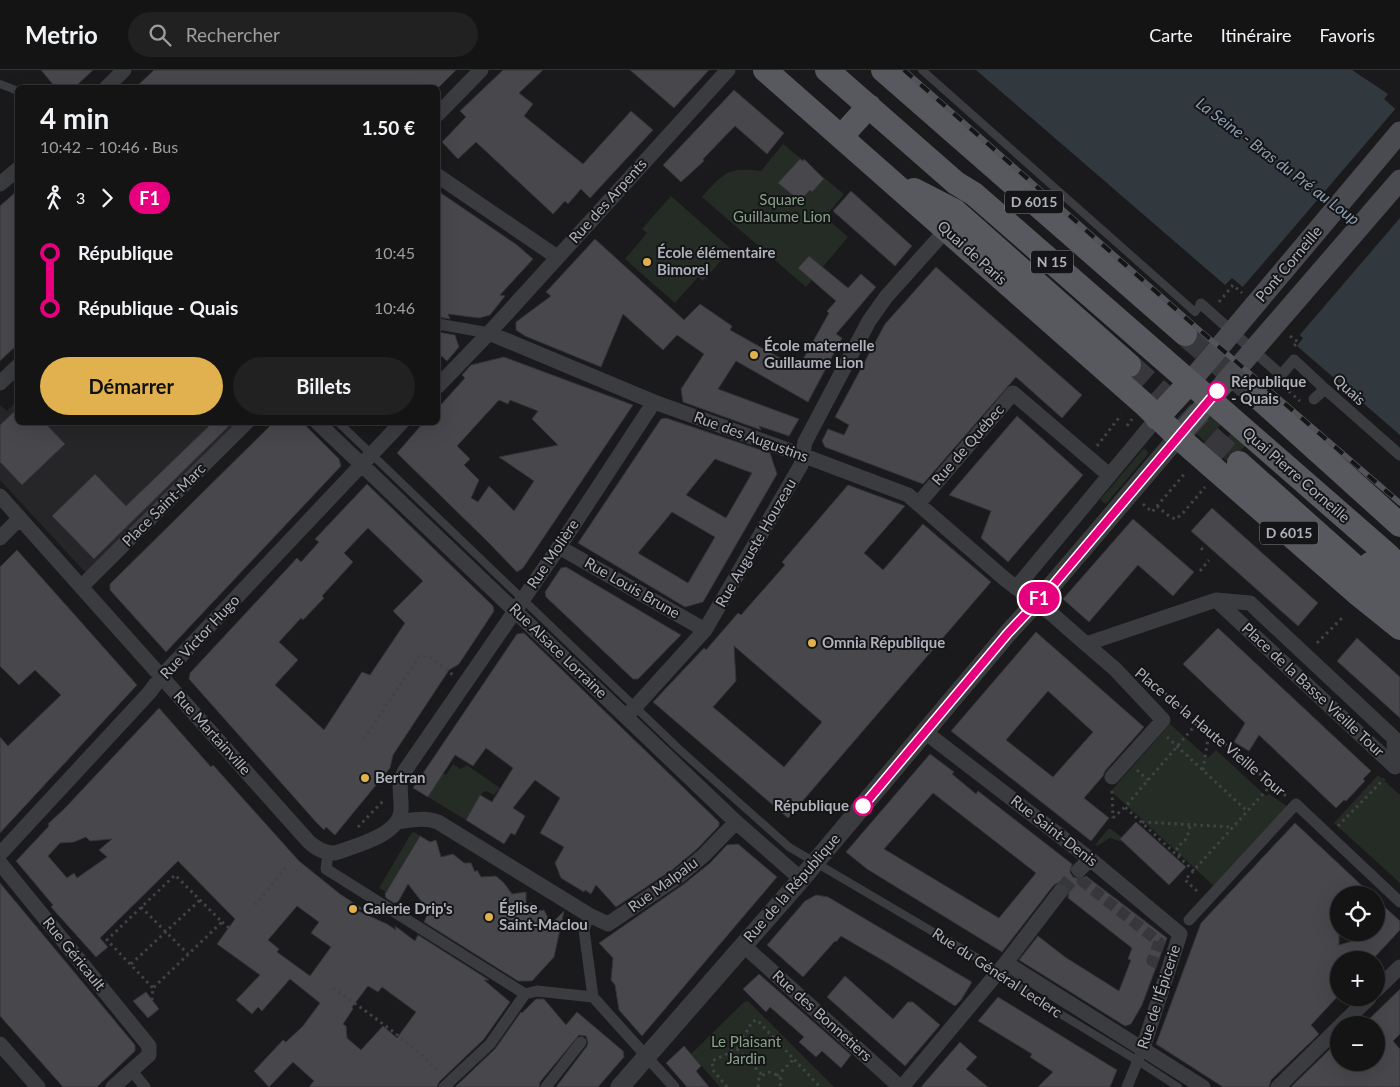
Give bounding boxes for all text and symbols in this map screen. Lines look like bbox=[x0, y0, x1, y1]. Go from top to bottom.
search box bbox=[128, 12, 478, 57]
text: Metrio bbox=[25, 20, 98, 49]
icon: search bbox=[146, 21, 174, 49]
text: Rechercher bbox=[186, 23, 280, 46]
text: Carte bbox=[1149, 24, 1193, 46]
text: Itinéraire bbox=[1221, 24, 1291, 46]
text: Favoris bbox=[1319, 24, 1375, 46]
water label: La Seine - Bras du Pré au Loup bbox=[1193, 93, 1364, 228]
text: 4 min bbox=[40, 101, 109, 135]
text: 1.50 € bbox=[362, 116, 415, 139]
text: 10:42 – 10:46 · Bus bbox=[40, 137, 178, 156]
street label: Rue des Arpents bbox=[565, 154, 650, 246]
icon: walk bbox=[40, 184, 68, 212]
icon: forward bbox=[93, 184, 121, 212]
text: F1 bbox=[139, 187, 160, 209]
text: 3 bbox=[76, 188, 85, 207]
park label: Square Guillaume Lion bbox=[733, 190, 831, 225]
road number: D 6015 bbox=[1005, 190, 1063, 214]
street label: Quai de Paris bbox=[934, 216, 1011, 288]
street label: Pont Corneille bbox=[1251, 222, 1325, 305]
text: République bbox=[78, 241, 173, 264]
text: 10:45 bbox=[374, 243, 415, 262]
place label: École élémentaire Bimorel bbox=[657, 243, 775, 278]
road number: N 15 bbox=[1031, 250, 1073, 273]
marker: École élémentaire Bimorel bbox=[641, 256, 653, 268]
text: République - Quais bbox=[78, 296, 238, 319]
text: 10:46 bbox=[374, 298, 415, 317]
place label: École maternelle Guillaume Lion bbox=[764, 336, 875, 371]
marker: École maternelle Guillaume Lion bbox=[748, 349, 760, 361]
button: Démarrer bbox=[40, 357, 223, 415]
button: Billets bbox=[233, 357, 415, 415]
street label: Quais bbox=[1330, 370, 1370, 409]
place label: République - Quais bbox=[1231, 372, 1306, 407]
marker: République - Quais bbox=[1207, 381, 1227, 401]
street label: Rue de Québec bbox=[927, 400, 1007, 488]
street label: Rue des Augustins bbox=[692, 407, 811, 465]
street label: Quai Pierre Corneille bbox=[1239, 423, 1354, 526]
street label: Place Saint-Marc bbox=[118, 459, 209, 550]
street label: Rue Auguste Houzeau bbox=[711, 475, 799, 610]
street label: Rue Molière bbox=[522, 515, 582, 591]
road number: D 6015 bbox=[1260, 522, 1318, 544]
street label: Rue Louis Brune bbox=[582, 553, 683, 622]
line badge: F1 bbox=[1016, 582, 1062, 614]
text: F1 bbox=[1029, 587, 1049, 609]
street label: Rue Victor Hugo bbox=[156, 591, 243, 682]
street label: Rue Alsace Lorraine bbox=[506, 599, 611, 702]
street label: Place de la Basse Vieille Tour bbox=[1239, 619, 1389, 760]
place label: Omnia République bbox=[822, 633, 945, 651]
marker: Omnia République bbox=[806, 637, 818, 649]
street label: Place de la Haute Vieille Tour bbox=[1132, 663, 1290, 800]
street label: Rue Martainville bbox=[170, 687, 255, 778]
place label: Bertran bbox=[375, 768, 426, 786]
marker: Bertran bbox=[359, 772, 371, 784]
street label: Rue Saint-Denis bbox=[1008, 791, 1102, 870]
place label: République bbox=[774, 796, 849, 814]
marker: République bbox=[853, 796, 873, 816]
street label: Rue de la République bbox=[739, 829, 843, 945]
street label: Rue Malpalu bbox=[624, 853, 701, 915]
map controls bbox=[1330, 886, 1385, 1071]
button: locate bbox=[1330, 886, 1385, 941]
place label: Église Saint-Maclou bbox=[499, 898, 588, 933]
place label: Galerie Drip's bbox=[363, 899, 453, 917]
marker: Galerie Drip's bbox=[347, 903, 359, 915]
marker: Église Saint-Maclou bbox=[483, 911, 495, 923]
street label: Rue Géricault bbox=[40, 913, 110, 994]
street label: Rue du Général Leclerc bbox=[929, 923, 1066, 1021]
street label: Rue de l'Épicerie bbox=[1133, 942, 1183, 1051]
button: + bbox=[1330, 951, 1385, 1006]
street label: Rue des Bonnetiers bbox=[769, 966, 876, 1065]
button: − bbox=[1330, 1016, 1385, 1071]
park label: Le Plaisant Jardin bbox=[711, 1032, 782, 1067]

